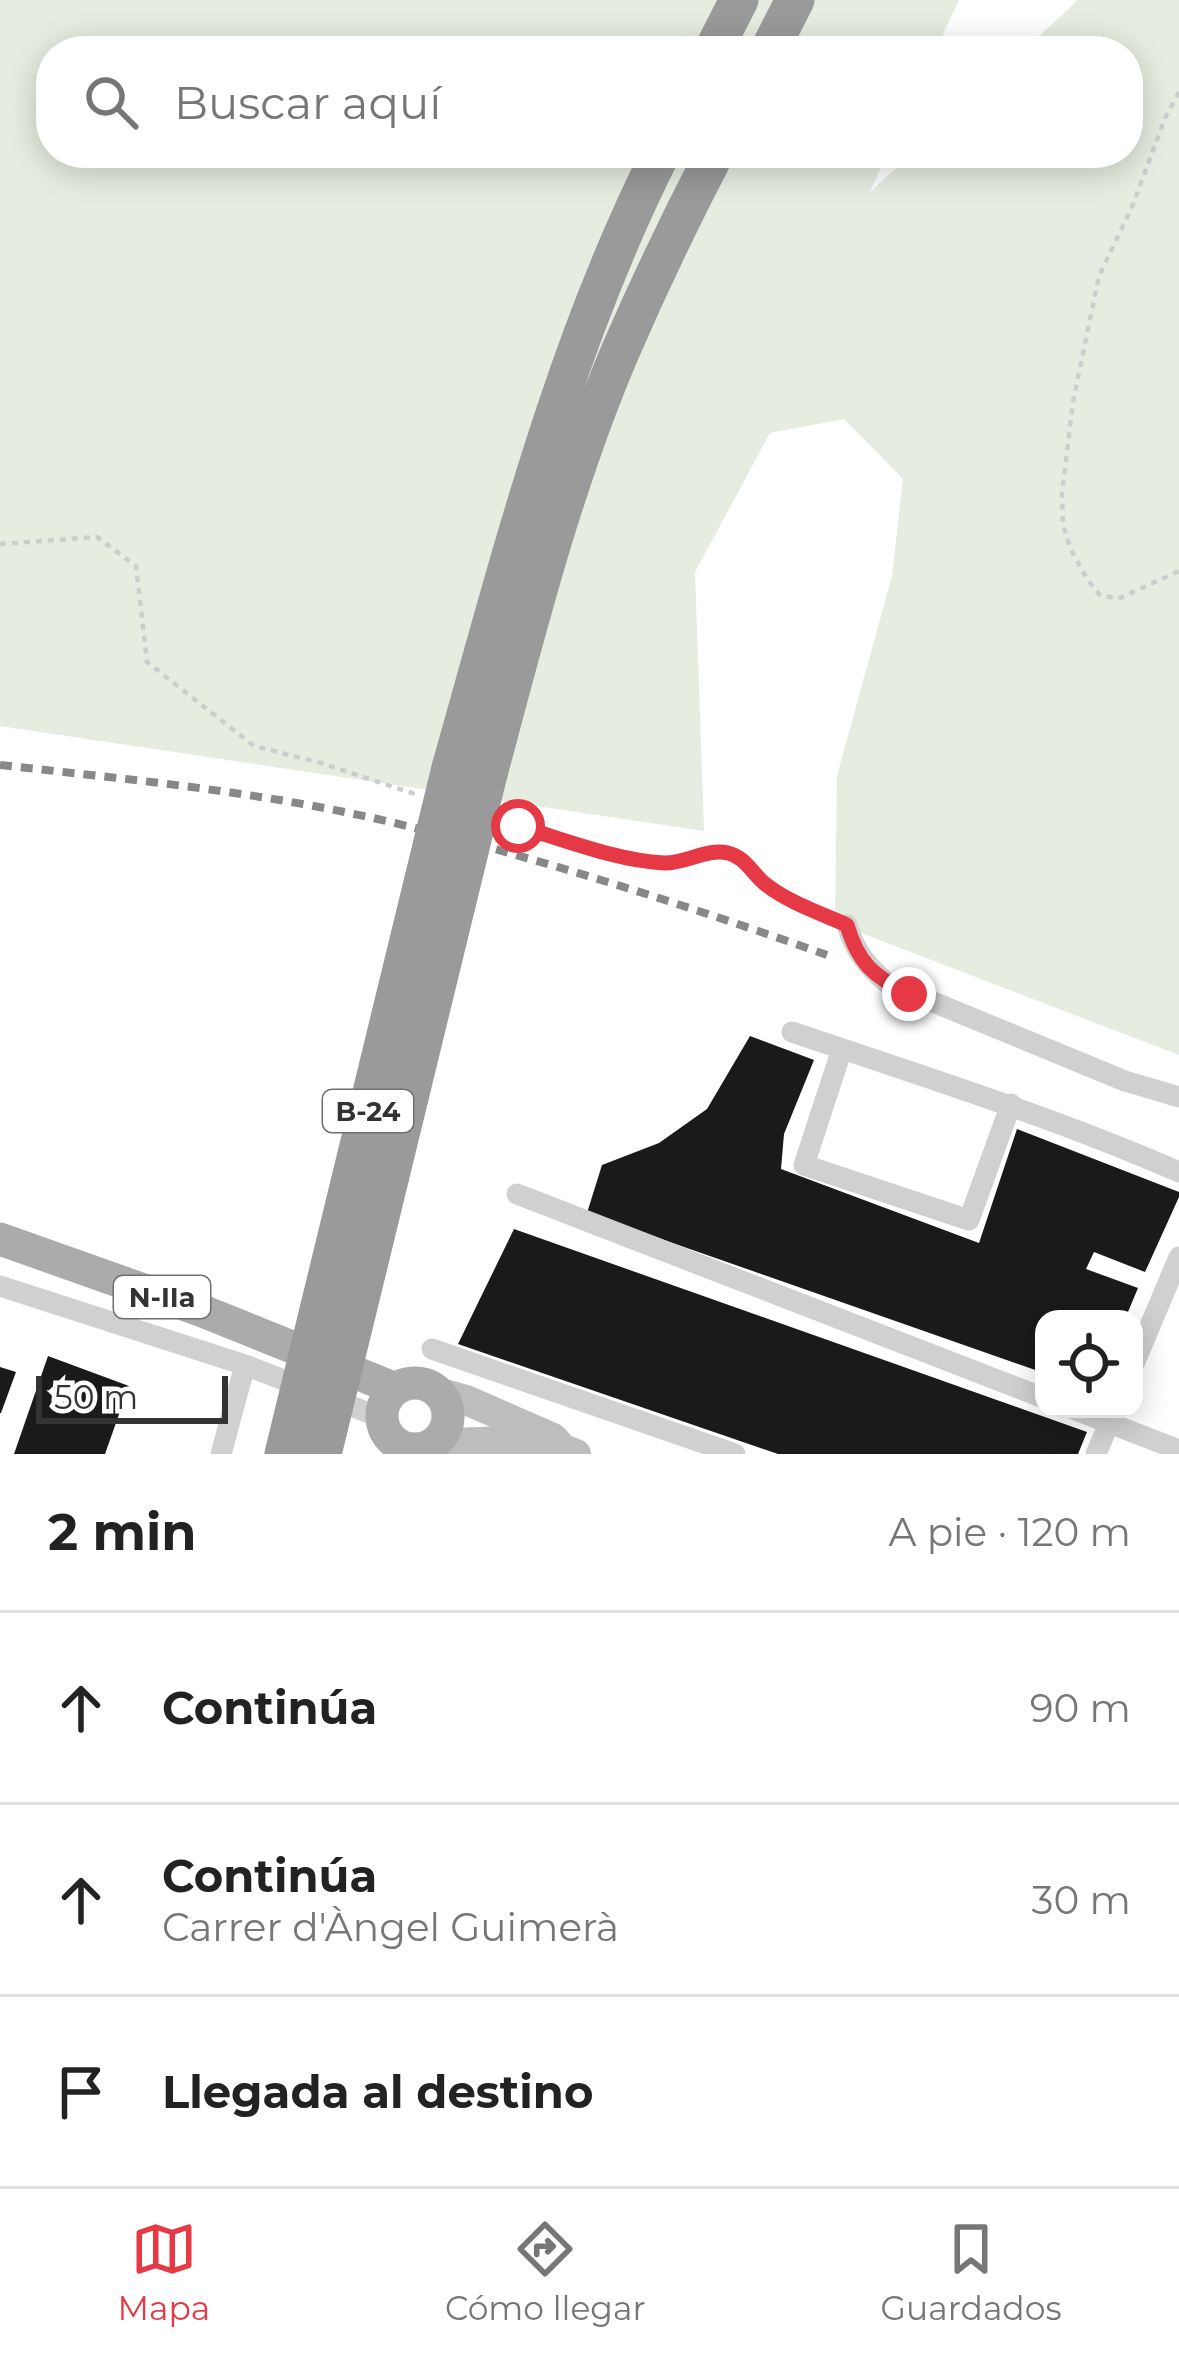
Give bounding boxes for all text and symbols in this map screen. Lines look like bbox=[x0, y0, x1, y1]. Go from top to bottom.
search box bbox=[36, 36, 1143, 168]
icon: search bbox=[78, 69, 144, 135]
text: Buscar aquí bbox=[174, 75, 441, 130]
route start bbox=[491, 799, 545, 853]
route end bbox=[882, 967, 936, 1021]
road number: B-24 bbox=[323, 1090, 413, 1132]
road number: N-IIa bbox=[114, 1276, 210, 1318]
map controls bbox=[1035, 1310, 1143, 1418]
button: locate bbox=[1035, 1310, 1143, 1418]
scale bar bbox=[36, 1370, 228, 1423]
text: 50 m bbox=[54, 1377, 138, 1417]
text: 2 min bbox=[48, 1501, 197, 1563]
text: A pie · 120 m bbox=[889, 1508, 1131, 1556]
icon: ahead bbox=[48, 1675, 114, 1741]
text: Continúa bbox=[162, 1680, 377, 1735]
text: 90 m bbox=[1030, 1684, 1131, 1732]
text: Continúa bbox=[162, 1848, 377, 1903]
icon: ahead bbox=[48, 1867, 114, 1933]
text: 30 m bbox=[1032, 1876, 1131, 1924]
text: Carrer d'Àngel Guimerà bbox=[162, 1903, 619, 1951]
icon: arrive bbox=[48, 2059, 114, 2125]
text: Llegada al destino bbox=[162, 2064, 594, 2119]
tab: Mapa bbox=[117, 2216, 210, 2328]
tab: Cómo llegar bbox=[445, 2216, 646, 2328]
tab: Guardados bbox=[881, 2216, 1062, 2328]

